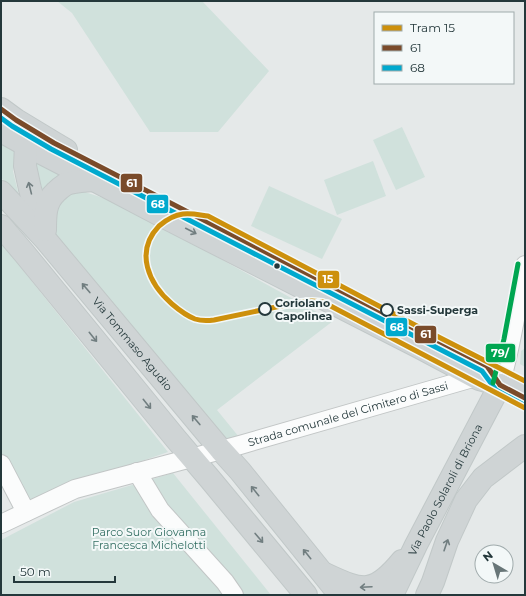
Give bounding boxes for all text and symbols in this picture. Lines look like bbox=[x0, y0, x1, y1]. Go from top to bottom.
legend bbox=[374, 12, 514, 84]
text: Tram 15 bbox=[410, 20, 455, 35]
text: 61 bbox=[410, 40, 422, 55]
text: 68 bbox=[410, 60, 425, 75]
line badge: 61 bbox=[120, 173, 143, 193]
text: 61 bbox=[126, 176, 138, 190]
one-way arrow bbox=[26, 182, 33, 195]
line badge: 68 bbox=[146, 194, 169, 214]
text: 68 bbox=[151, 197, 165, 211]
one-way arrow bbox=[184, 227, 196, 235]
unlabelled marker bbox=[272, 261, 282, 271]
line badge: 15 bbox=[317, 270, 340, 289]
text: 15 bbox=[323, 272, 334, 286]
one-way arrow bbox=[81, 282, 90, 293]
street label: Via Tommaso Agudio bbox=[89, 294, 176, 394]
place label: Coriolano Capolinea bbox=[275, 296, 333, 323]
marker: Coriolano Capolinea bbox=[258, 302, 272, 316]
marker: Sassi-Superga bbox=[380, 303, 394, 317]
place label: Sassi-Superga bbox=[397, 303, 478, 317]
line badge: 68 bbox=[385, 317, 408, 337]
text: 68 bbox=[390, 320, 404, 334]
line badge: 61 bbox=[414, 325, 437, 344]
text: 61 bbox=[420, 327, 432, 341]
one-way arrow bbox=[88, 332, 97, 343]
line badge: 79/ bbox=[485, 343, 516, 363]
text: 79/ bbox=[491, 346, 510, 360]
street label: Strada comunale del Cimitero di Sassi bbox=[246, 378, 450, 449]
one-way arrow bbox=[143, 399, 152, 410]
one-way arrow bbox=[191, 414, 200, 425]
street label: Via Paolo Solaroli di Briona bbox=[405, 421, 485, 558]
one-way arrow bbox=[251, 485, 260, 496]
park label: Parco Suor Giovanna Francesca Michelotti bbox=[92, 525, 206, 552]
one-way arrow bbox=[255, 533, 264, 544]
one-way arrow bbox=[442, 539, 450, 551]
north arrow bbox=[474, 544, 514, 584]
one-way arrow bbox=[302, 548, 311, 559]
text: N bbox=[480, 548, 496, 564]
scale bar bbox=[14, 558, 115, 584]
text: 50 m bbox=[20, 564, 51, 579]
one-way arrow bbox=[360, 583, 373, 590]

